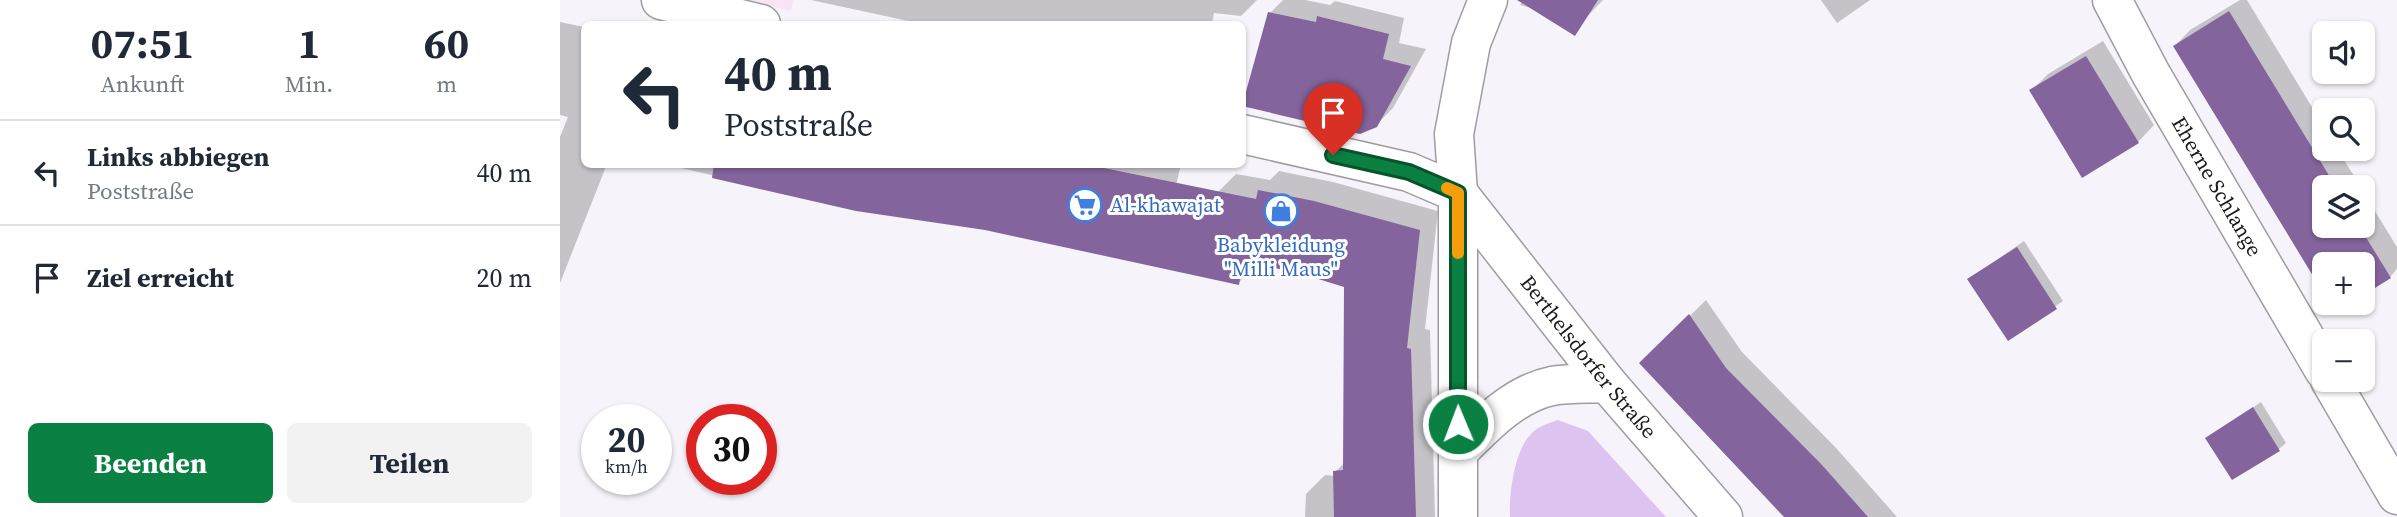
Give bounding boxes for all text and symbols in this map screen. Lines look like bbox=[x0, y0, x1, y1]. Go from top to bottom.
text: 07:51 bbox=[91, 14, 194, 72]
text: 1 bbox=[298, 14, 320, 72]
text: 60 bbox=[424, 14, 469, 72]
map controls bbox=[2312, 21, 2375, 392]
button: sound bbox=[2312, 21, 2375, 84]
text: 40 m bbox=[724, 39, 832, 106]
icon: left bbox=[609, 49, 700, 140]
text: Ankunft bbox=[100, 68, 184, 100]
text: Min. bbox=[285, 68, 333, 100]
text: m bbox=[436, 68, 457, 100]
pin bbox=[1303, 83, 1363, 155]
icon: arrive bbox=[1314, 94, 1352, 132]
button: search bbox=[2312, 98, 2375, 161]
text: Poststraße bbox=[724, 103, 873, 147]
street label: Eherne Schlange bbox=[2165, 111, 2269, 262]
text: Links abbiegen bbox=[87, 139, 270, 175]
icon: left bbox=[28, 154, 66, 192]
text: 40 m bbox=[477, 155, 532, 191]
text: Poststraße bbox=[87, 175, 194, 207]
button: layers bbox=[2312, 175, 2375, 238]
supermarket icon: Al-khawajat bbox=[1066, 186, 1104, 224]
place label: Al-khawajat bbox=[1110, 190, 1221, 219]
shop icon: Babykleidung "Milli Maus" bbox=[1262, 192, 1300, 230]
place label: Babykleidung "Milli Maus" bbox=[1217, 230, 1345, 283]
button: + bbox=[2312, 252, 2375, 315]
icon: arrive bbox=[28, 259, 66, 297]
text: Ziel erreicht bbox=[87, 260, 234, 296]
text: 20 m bbox=[477, 260, 532, 296]
street label: Berthelsdorfer Straße bbox=[1514, 269, 1664, 444]
button: − bbox=[2312, 329, 2375, 392]
position arrow bbox=[1421, 387, 1495, 461]
speed limit sign: 30 bbox=[686, 404, 777, 495]
text: 20 bbox=[608, 416, 645, 464]
button: Beenden bbox=[28, 423, 273, 503]
button: Teilen bbox=[287, 423, 532, 503]
text: km/h bbox=[605, 454, 648, 479]

